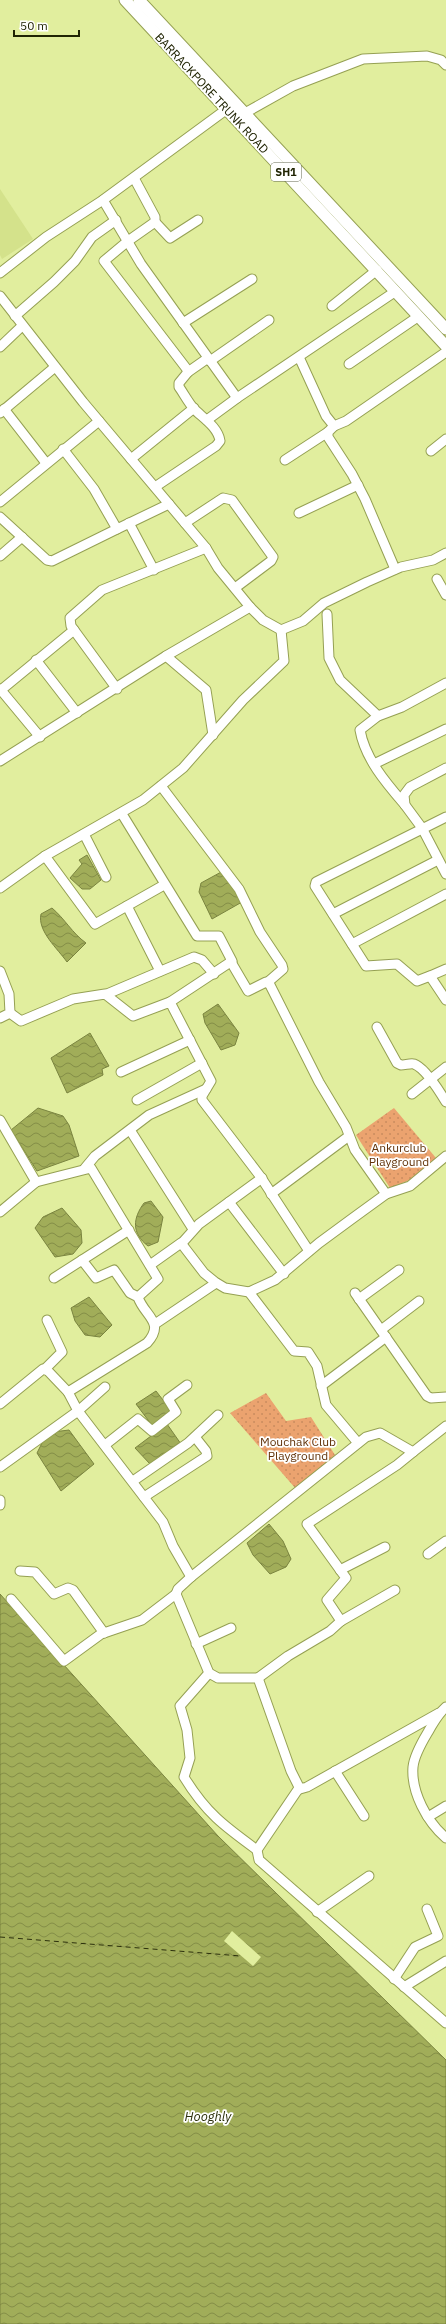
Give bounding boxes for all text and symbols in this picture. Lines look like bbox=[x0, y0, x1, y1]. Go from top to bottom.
scale bar bbox=[14, 12, 79, 38]
text: 50 m bbox=[20, 18, 48, 33]
street label: BARRACKPORE TRUNK ROAD bbox=[152, 29, 272, 157]
road number: SH1 bbox=[271, 163, 301, 181]
park label: Ankurclub Playground bbox=[369, 1140, 429, 1169]
park label: Mouchak Club Playground bbox=[260, 1434, 336, 1463]
water label: Hooghly bbox=[185, 2108, 232, 2125]

